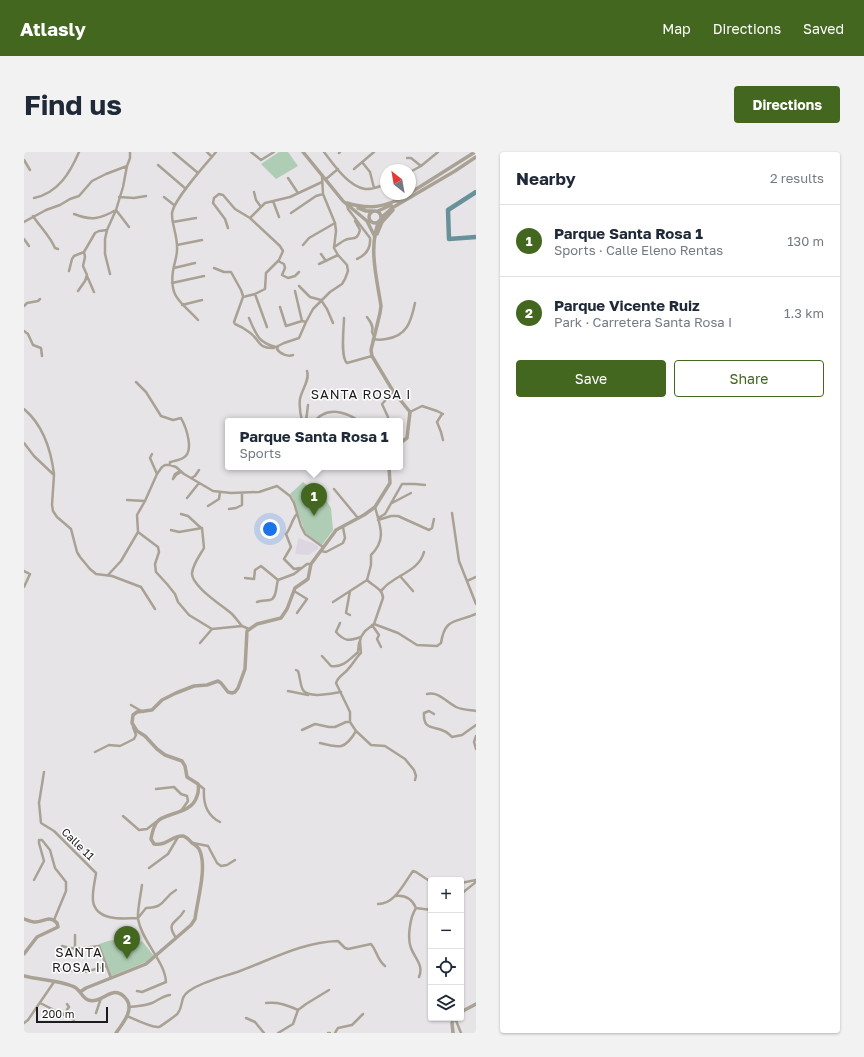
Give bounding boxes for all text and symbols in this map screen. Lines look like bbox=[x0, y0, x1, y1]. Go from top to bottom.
text: Atlasly bbox=[20, 17, 86, 40]
text: Map bbox=[662, 20, 691, 37]
text: Directions bbox=[713, 20, 781, 37]
text: Saved bbox=[803, 20, 844, 37]
button: Directions bbox=[734, 86, 840, 123]
text: Find us bbox=[24, 88, 122, 121]
north arrow bbox=[380, 164, 416, 200]
text: Nearby bbox=[516, 168, 576, 189]
text: 2 results bbox=[770, 170, 824, 186]
text: Parque Santa Rosa 1 bbox=[554, 224, 703, 242]
text: 1 bbox=[526, 233, 532, 249]
text: 130 m bbox=[787, 233, 824, 249]
text: Sports · Calle Eleno Rentas bbox=[554, 242, 723, 258]
text: Parque Vicente Ruiz bbox=[554, 296, 700, 314]
text: 2 bbox=[525, 305, 533, 321]
text: 1.3 km bbox=[784, 305, 824, 321]
text: Park · Carretera Santa Rosa I bbox=[554, 314, 732, 330]
button: Save bbox=[516, 360, 666, 397]
button: Share bbox=[674, 360, 824, 397]
district label: SANTA ROSA I bbox=[311, 386, 411, 402]
popup bbox=[225, 418, 403, 470]
text: Parque Santa Rosa 1 bbox=[240, 427, 388, 445]
text: Sports bbox=[240, 445, 281, 461]
pin: 1 bbox=[301, 483, 327, 516]
your location bbox=[260, 519, 280, 539]
street label: Calle 11 bbox=[59, 825, 97, 862]
map controls bbox=[428, 877, 464, 1021]
button: + bbox=[428, 877, 464, 913]
button: − bbox=[428, 913, 464, 949]
pin: 2 bbox=[114, 926, 140, 959]
district label: SANTA ROSA II bbox=[52, 944, 106, 975]
button: locate bbox=[428, 949, 464, 985]
button: layers bbox=[428, 985, 464, 1021]
scale bar bbox=[36, 1005, 108, 1024]
text: 200 m bbox=[42, 1007, 75, 1020]

